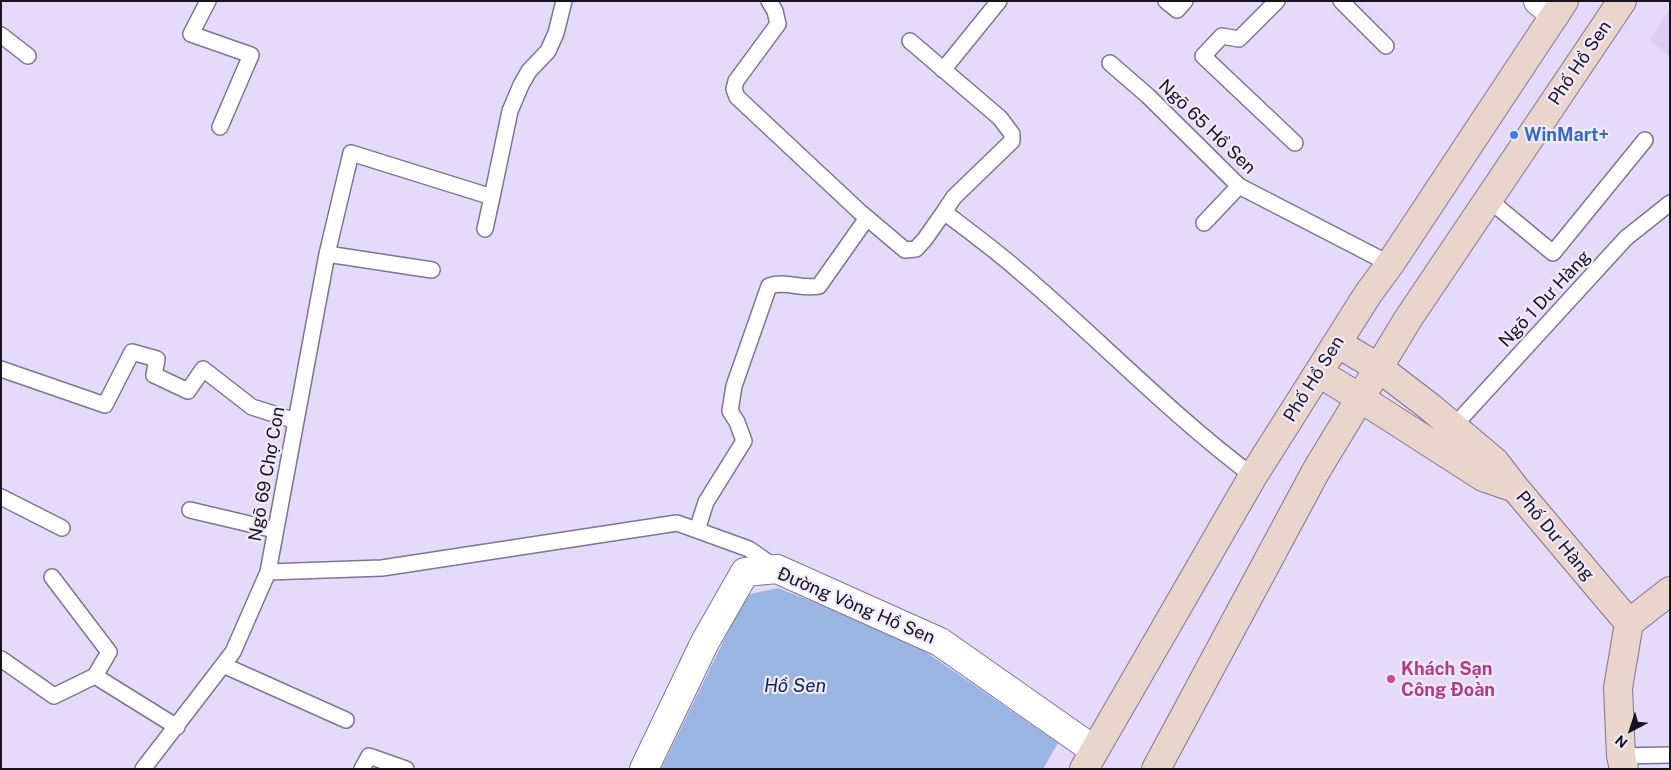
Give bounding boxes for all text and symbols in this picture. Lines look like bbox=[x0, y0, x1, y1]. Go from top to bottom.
street label: Phố Hồ Sen bbox=[1544, 17, 1616, 109]
street label: Ngõ 65 Hồ Sen bbox=[1154, 75, 1260, 179]
place label: WinMart+ bbox=[1524, 124, 1609, 146]
marker: WinMart+ bbox=[1508, 129, 1520, 141]
street label: Ngõ 1 Dư Hàng bbox=[1495, 246, 1595, 352]
street label: Phố Hồ Sen bbox=[1279, 332, 1349, 426]
street label: Ngõ 69 Chợ Con bbox=[245, 405, 289, 543]
street label: Phố Dư Hàng bbox=[1511, 487, 1599, 585]
street label: Đường Vòng Hồ Sen bbox=[774, 563, 938, 649]
place label: Khách Sạn Công Đoàn bbox=[1401, 658, 1495, 701]
marker: Khách Sạn Công Đoàn bbox=[1385, 673, 1397, 685]
water label: Hồ Sen bbox=[764, 675, 826, 697]
north arrow bbox=[1606, 705, 1656, 755]
text: N bbox=[1612, 732, 1631, 751]

